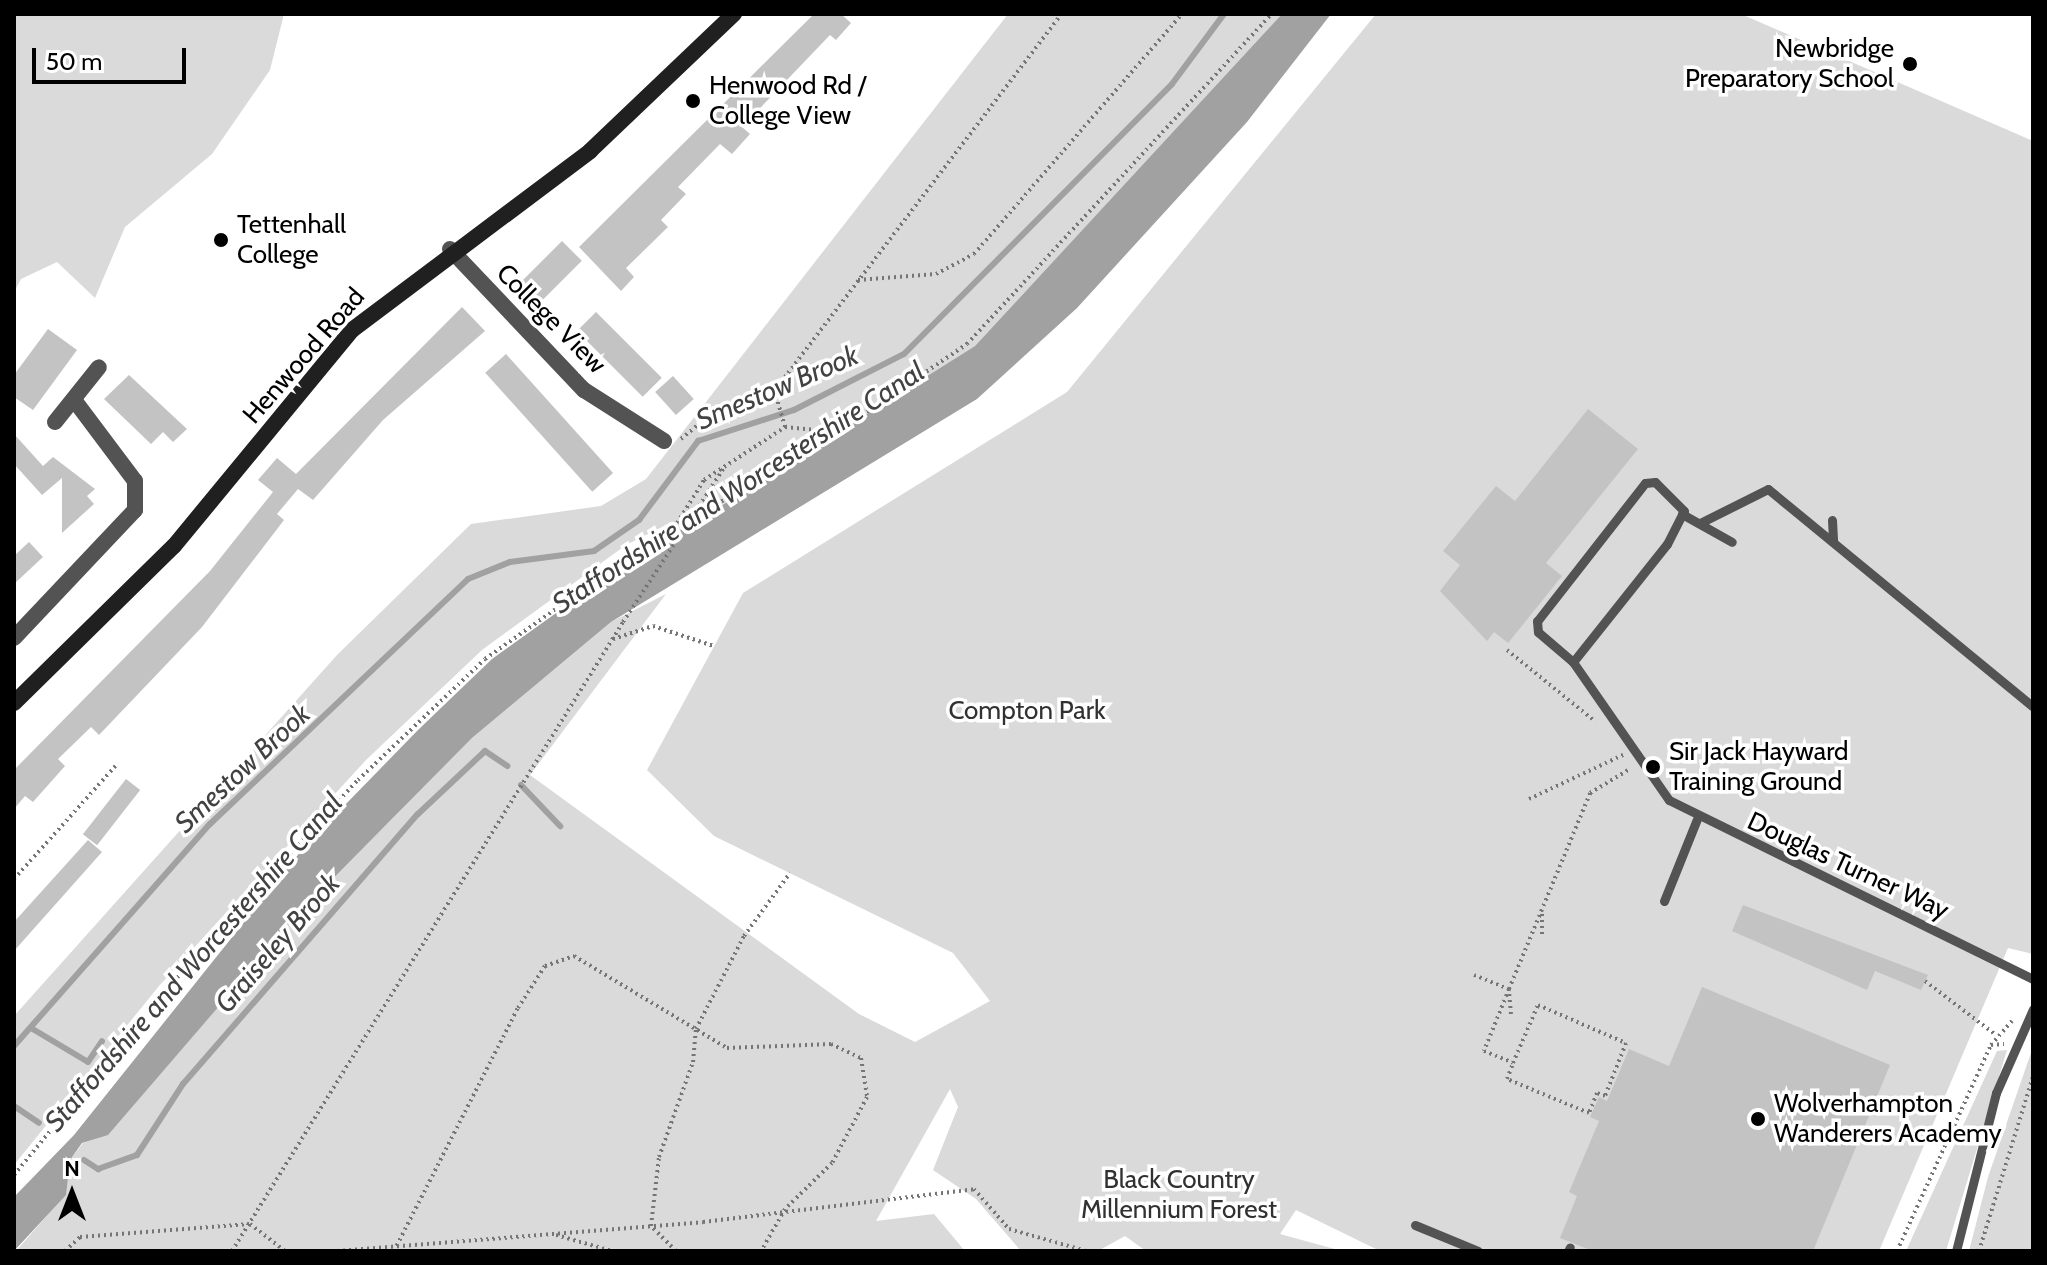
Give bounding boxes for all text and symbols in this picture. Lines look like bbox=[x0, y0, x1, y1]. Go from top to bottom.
scale bar bbox=[36, 32, 190, 82]
place label: Newbridge Preparatory School bbox=[1685, 33, 1894, 94]
text: 50 m bbox=[46, 47, 102, 76]
marker: Newbridge Preparatory School bbox=[1901, 55, 1919, 73]
place label: Henwood Rd / College View bbox=[709, 70, 866, 132]
marker: Henwood Rd / College View bbox=[684, 92, 702, 110]
place label: Tettenhall College bbox=[237, 209, 346, 270]
marker: Tettenhall College bbox=[212, 231, 230, 249]
street label: College View bbox=[490, 258, 612, 380]
street label: Henwood Road bbox=[237, 282, 371, 430]
water label: Smestow Brook bbox=[691, 338, 863, 436]
water label: Staffordshire and Worcestershire Canal bbox=[546, 354, 930, 620]
park label: Compton Park bbox=[948, 695, 1106, 727]
water label: Smestow Brook bbox=[167, 697, 317, 839]
place label: Sir Jack Hayward Training Ground bbox=[1669, 736, 1848, 798]
marker: Sir Jack Hayward Training Ground bbox=[1644, 758, 1662, 776]
water label: Staffordshire and Worcestershire Canal bbox=[37, 786, 349, 1138]
street label: Douglas Turner Way bbox=[1742, 806, 1954, 926]
water label: Graiseley Brook bbox=[208, 867, 346, 1019]
place label: Wolverhampton Wanderers Academy bbox=[1774, 1088, 2002, 1150]
marker: Wolverhampton Wanderers Academy bbox=[1749, 1110, 1767, 1128]
north arrow bbox=[32, 1153, 112, 1233]
text: N bbox=[64, 1155, 80, 1182]
park label: Black Country Millennium Forest bbox=[1081, 1164, 1277, 1226]

